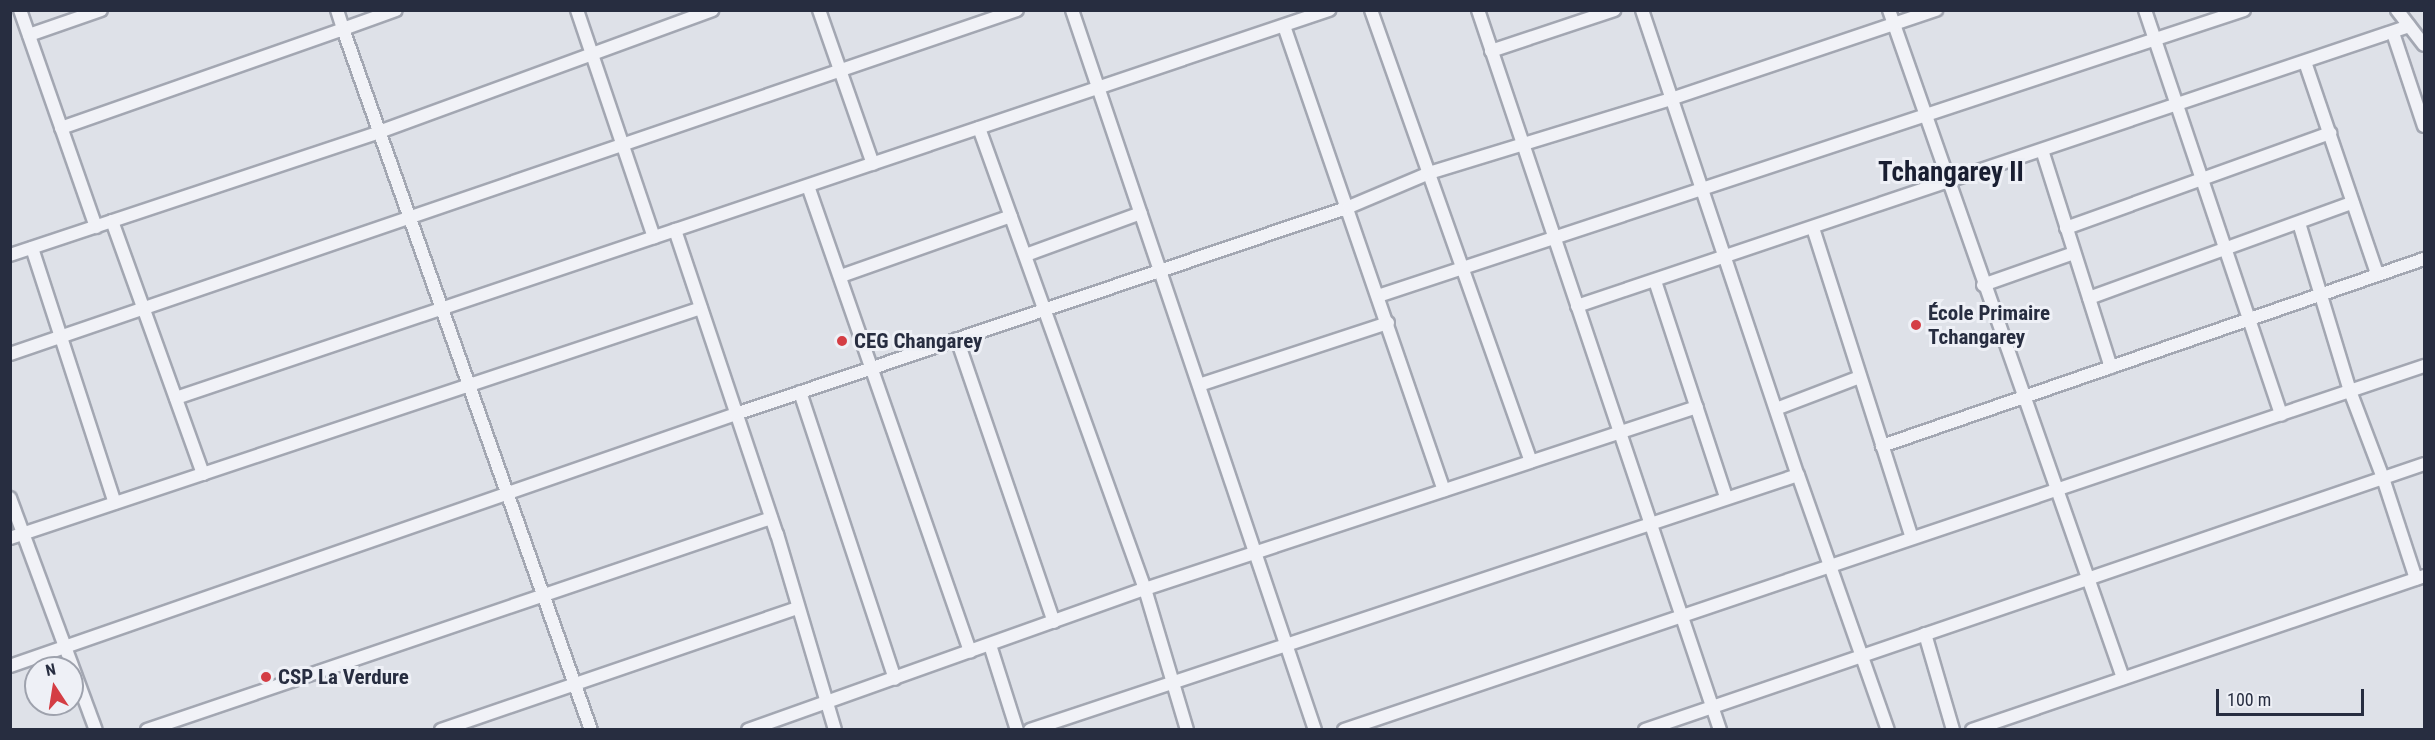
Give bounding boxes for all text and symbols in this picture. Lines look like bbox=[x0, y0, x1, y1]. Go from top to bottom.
district label: Tchangarey II bbox=[1878, 157, 2024, 189]
place label: École Primaire Tchangarey bbox=[1928, 300, 2050, 350]
marker: École Primaire Tchangarey bbox=[1909, 318, 1923, 332]
place label: CEG Changarey bbox=[854, 328, 982, 354]
marker: CEG Changarey bbox=[835, 334, 849, 348]
north arrow bbox=[24, 656, 84, 716]
text: N bbox=[44, 660, 57, 680]
place label: CSP La Verdure bbox=[278, 664, 409, 690]
marker: CSP La Verdure bbox=[259, 670, 273, 684]
scale bar bbox=[2219, 677, 2368, 715]
text: 100 m bbox=[2227, 689, 2271, 710]

